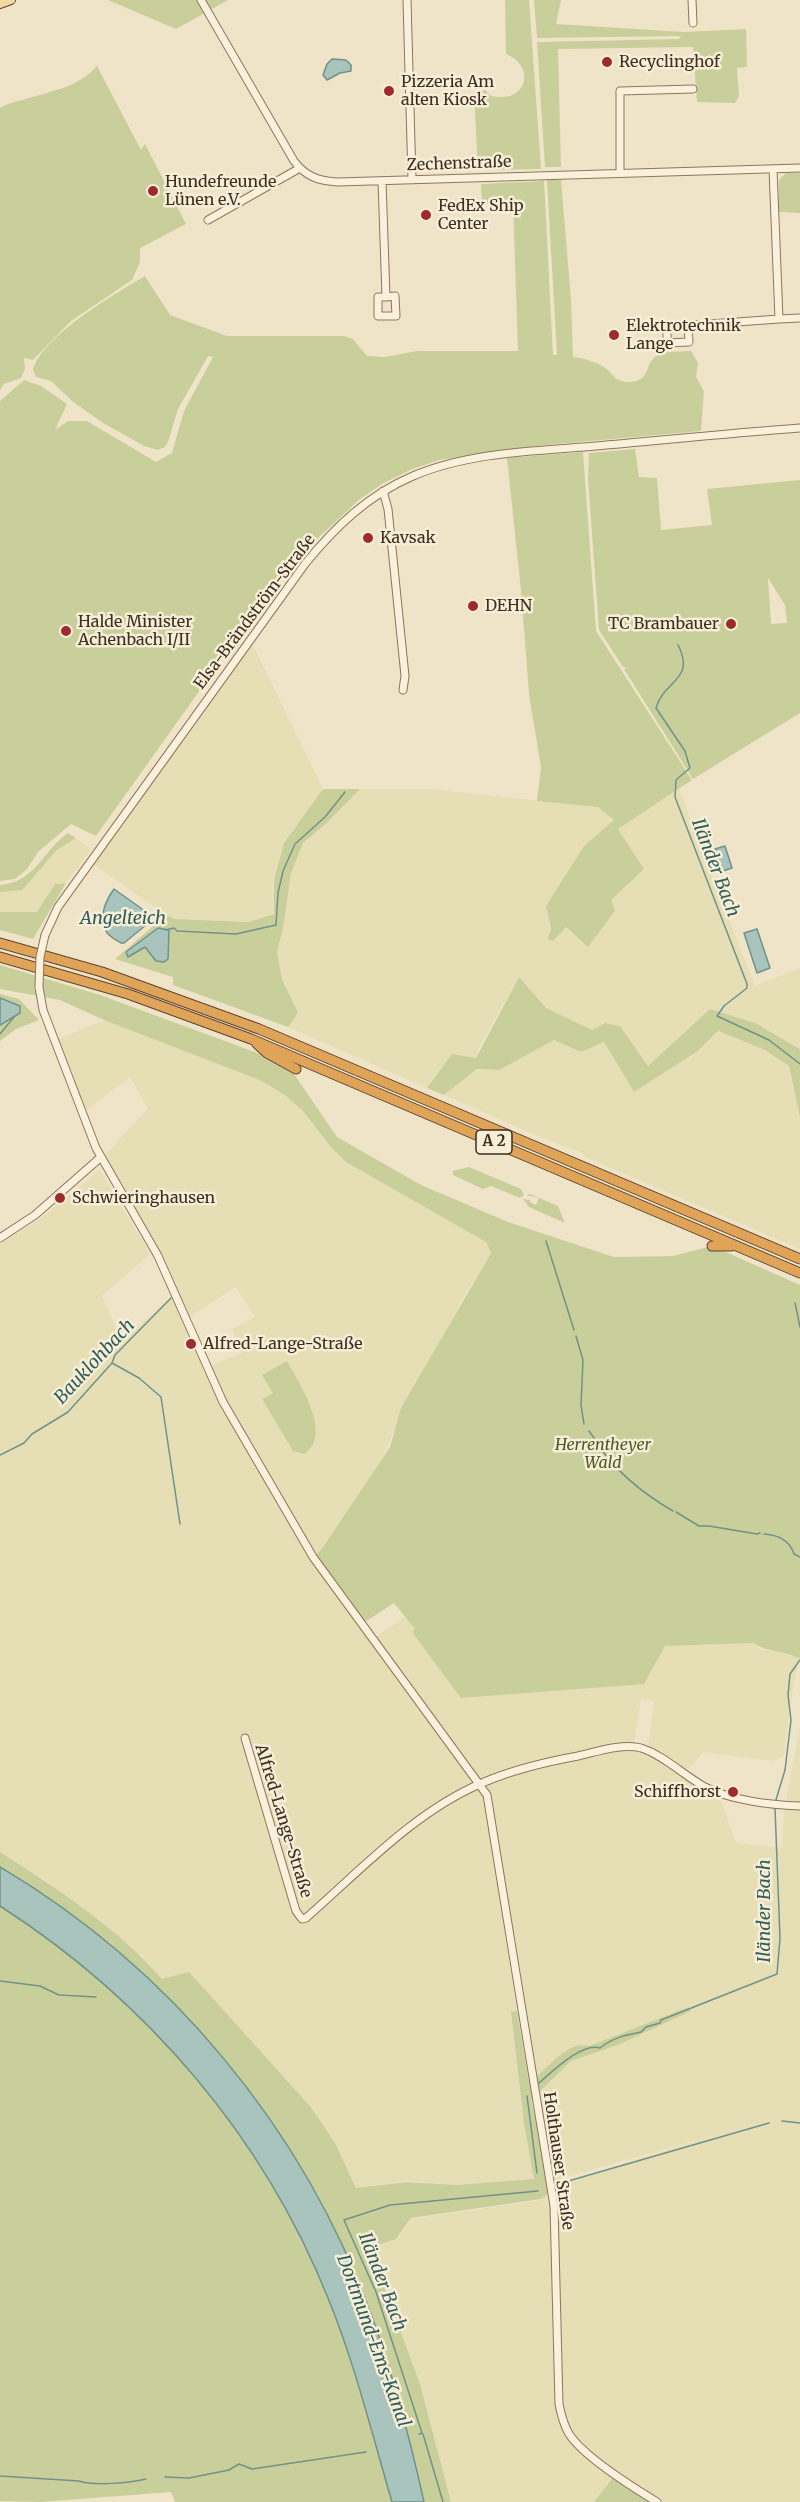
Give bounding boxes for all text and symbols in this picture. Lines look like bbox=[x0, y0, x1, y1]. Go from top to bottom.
place label: Recyclinghof bbox=[619, 52, 720, 72]
marker: Recyclinghof bbox=[600, 55, 614, 69]
place label: Pizzeria Am alten Kiosk bbox=[401, 72, 494, 110]
marker: Pizzeria Am alten Kiosk bbox=[382, 84, 396, 98]
street label: Zechenstraße bbox=[406, 153, 512, 175]
place label: Hundefreunde Lünen e.V. bbox=[165, 172, 276, 210]
marker: Hundefreunde Lünen e.V. bbox=[146, 184, 160, 198]
place label: FedEx Ship Center bbox=[438, 196, 524, 234]
marker: FedEx Ship Center bbox=[419, 208, 433, 222]
place label: Elektrotechnik Lange bbox=[626, 316, 741, 354]
marker: Elektrotechnik Lange bbox=[607, 328, 621, 342]
place label: Kavsak bbox=[380, 528, 436, 548]
street label: Elsa-Brändström-Straße bbox=[191, 531, 319, 693]
marker: Kavsak bbox=[361, 531, 375, 545]
place label: DEHN bbox=[485, 596, 532, 616]
marker: DEHN bbox=[466, 599, 480, 613]
place label: Halde Minister Achenbach I/II bbox=[78, 612, 192, 650]
place label: TC Brambauer bbox=[608, 614, 719, 634]
marker: TC Brambauer bbox=[724, 617, 738, 631]
marker: Halde Minister Achenbach I/II bbox=[59, 624, 73, 638]
water label: Iländer Bach bbox=[686, 816, 744, 920]
water label: Angelteich bbox=[80, 908, 166, 930]
road number: A 2 bbox=[476, 1130, 512, 1154]
place label: Schwieringhausen bbox=[72, 1188, 215, 1208]
marker: Schwieringhausen bbox=[53, 1191, 67, 1205]
water label: Bauklohbach bbox=[50, 1315, 140, 1409]
place label: Alfred-Lange-Straße bbox=[203, 1334, 363, 1354]
marker: Alfred-Lange-Straße bbox=[184, 1337, 198, 1351]
park label: Herrentheyer Wald bbox=[555, 1435, 651, 1473]
street label: Alfred-Lange-Straße bbox=[250, 1742, 316, 1900]
place label: Schiffhorst bbox=[634, 1782, 721, 1802]
marker: Schiffhorst bbox=[726, 1785, 740, 1799]
water label: Iländer Bach bbox=[754, 1859, 776, 1963]
street label: Holthauser Straße bbox=[539, 2091, 577, 2231]
water label: Iländer Bach bbox=[353, 2230, 411, 2334]
water label: Dortmund-Ems-Kanal bbox=[332, 2252, 414, 2430]

